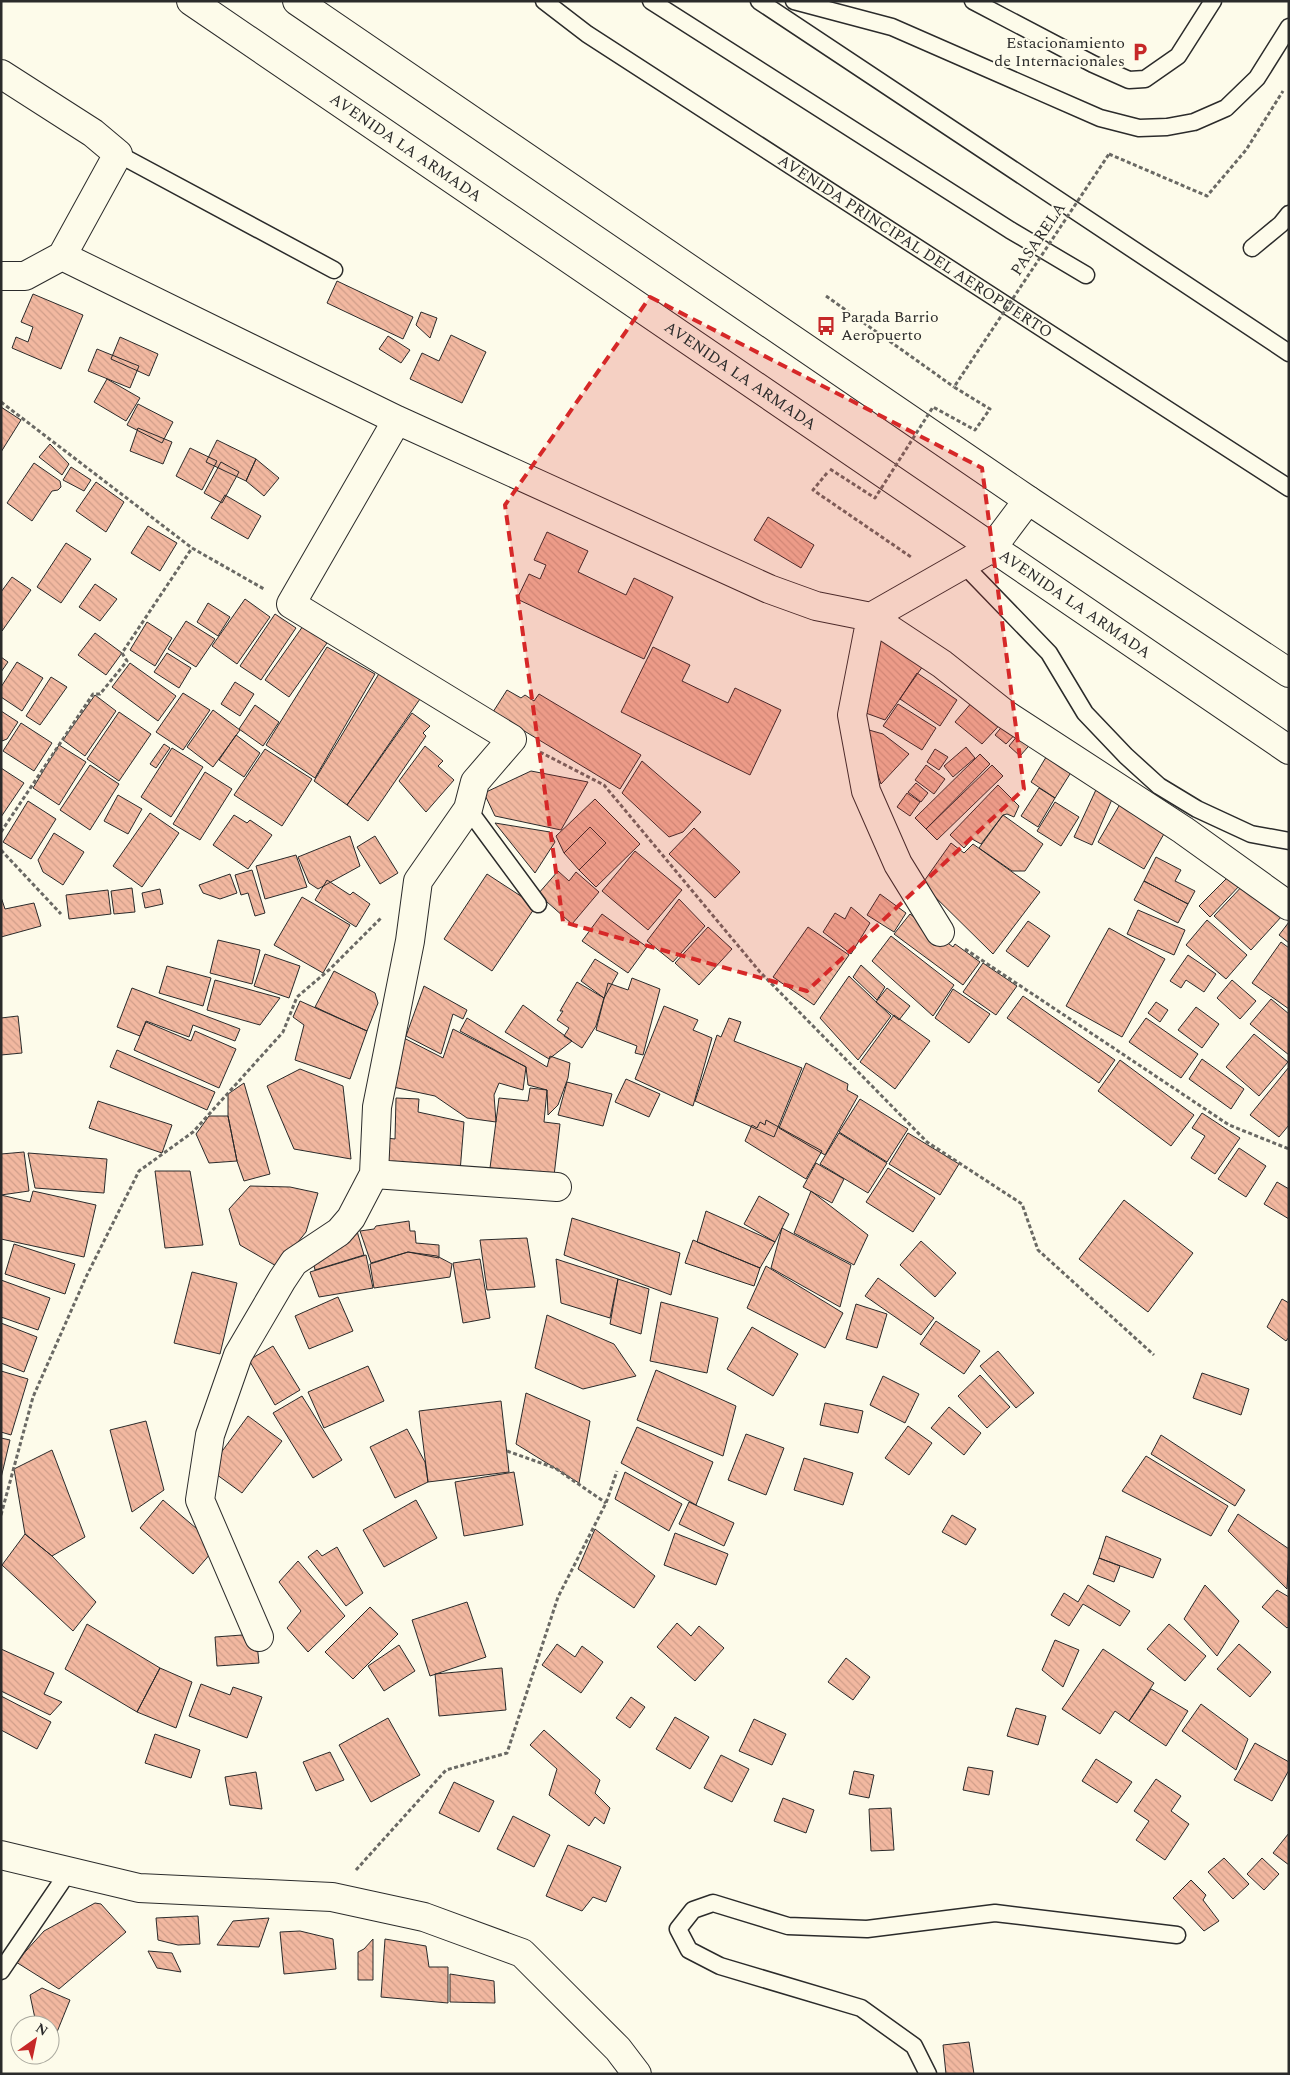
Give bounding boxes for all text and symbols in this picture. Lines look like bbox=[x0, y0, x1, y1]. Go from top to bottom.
place label: Estacionamiento de Internacionales bbox=[994, 31, 1125, 73]
parking icon: Estacionamiento de Internacionales bbox=[1129, 41, 1151, 63]
street label: AVENIDA LA ARMADA bbox=[325, 87, 487, 208]
street label: AVENIDA PRINCIPAL DEL AEROPUERTO bbox=[773, 148, 1057, 344]
street label: PASARELA bbox=[1005, 197, 1071, 281]
place label: Parada Barrio Aeropuerto bbox=[841, 305, 939, 347]
street label: AVENIDA LA ARMADA bbox=[659, 315, 821, 436]
bus stop icon: Parada Barrio Aeropuerto bbox=[815, 315, 837, 337]
street label: AVENIDA LA ARMADA bbox=[994, 543, 1156, 664]
north arrow bbox=[10, 2015, 60, 2065]
text: N bbox=[31, 2018, 52, 2041]

